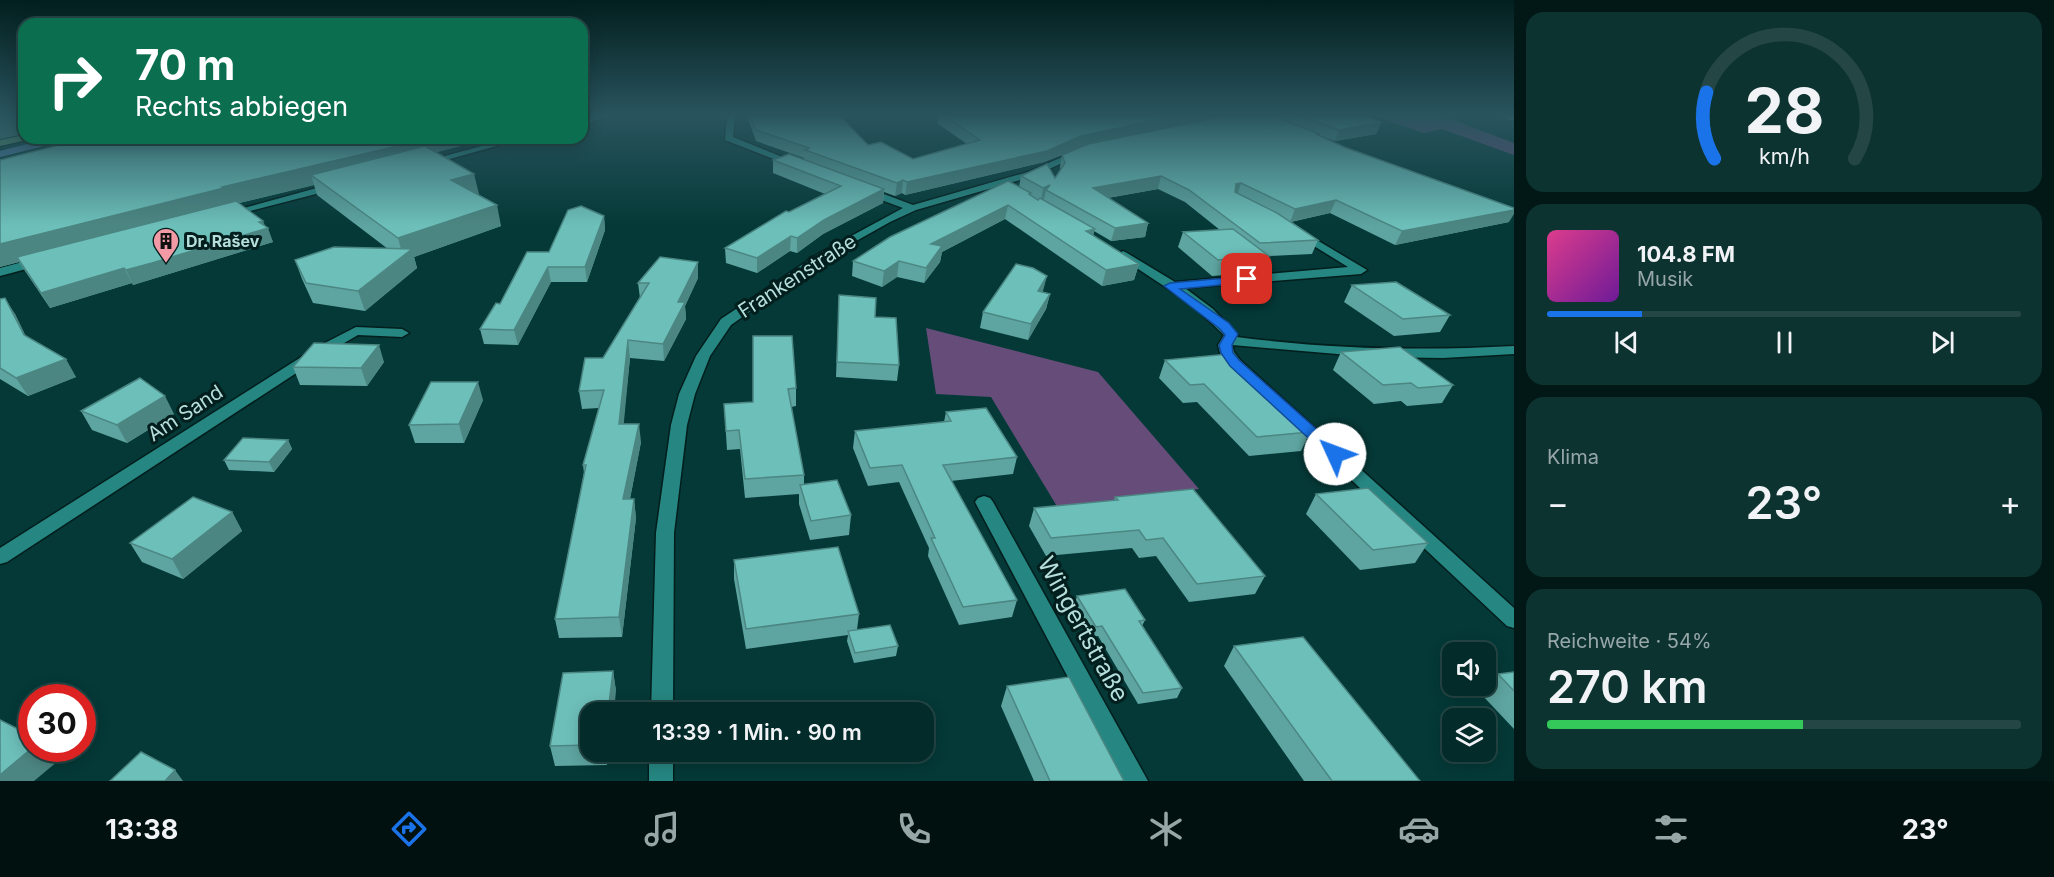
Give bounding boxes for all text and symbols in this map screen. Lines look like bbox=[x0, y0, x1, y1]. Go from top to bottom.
text: 70 m bbox=[135, 39, 235, 90]
icon: right bbox=[36, 42, 114, 120]
text: 28 bbox=[1744, 73, 1824, 148]
text: Rechts abbiegen bbox=[135, 90, 348, 123]
text: km/h bbox=[1759, 144, 1809, 170]
building icon: Dr. Rašev bbox=[151, 226, 181, 264]
street label: Frankenstraße bbox=[734, 229, 860, 323]
place label: Dr. Rašev bbox=[186, 231, 260, 251]
text: 104.8 FM bbox=[1637, 241, 1735, 267]
pin bbox=[1221, 253, 1272, 304]
icon: arrive bbox=[1230, 262, 1263, 295]
text: Musik bbox=[1637, 267, 1693, 291]
icon: previous bbox=[1610, 326, 1643, 359]
icon: pause bbox=[1768, 326, 1801, 359]
icon: next bbox=[1926, 326, 1959, 359]
street label: Am Sand bbox=[143, 380, 227, 446]
position arrow bbox=[1303, 422, 1367, 486]
text: Klima bbox=[1547, 445, 1599, 469]
text: 23° bbox=[1746, 475, 1822, 530]
text: − bbox=[1547, 483, 1569, 523]
text: + bbox=[1999, 483, 2021, 523]
street label: Wingertstraße bbox=[1032, 551, 1135, 706]
text: Reichweite · 54% bbox=[1547, 629, 1712, 653]
map controls bbox=[1442, 642, 1496, 762]
button: sound bbox=[1442, 642, 1496, 696]
text: 270 km bbox=[1547, 659, 1707, 714]
speed limit sign: 30 bbox=[18, 684, 96, 762]
button: layers bbox=[1442, 708, 1496, 762]
text: 13:39 · 1 Min. · 90 m bbox=[652, 719, 862, 745]
icon: directions bbox=[388, 808, 430, 850]
icon: music bbox=[641, 808, 683, 850]
icon: phone bbox=[893, 808, 935, 850]
icon: climate bbox=[1145, 808, 1187, 850]
icon: car bbox=[1398, 808, 1440, 850]
icon: filters bbox=[1650, 808, 1692, 850]
text: 13:38 bbox=[105, 813, 178, 846]
text: 23° bbox=[1902, 813, 1949, 846]

